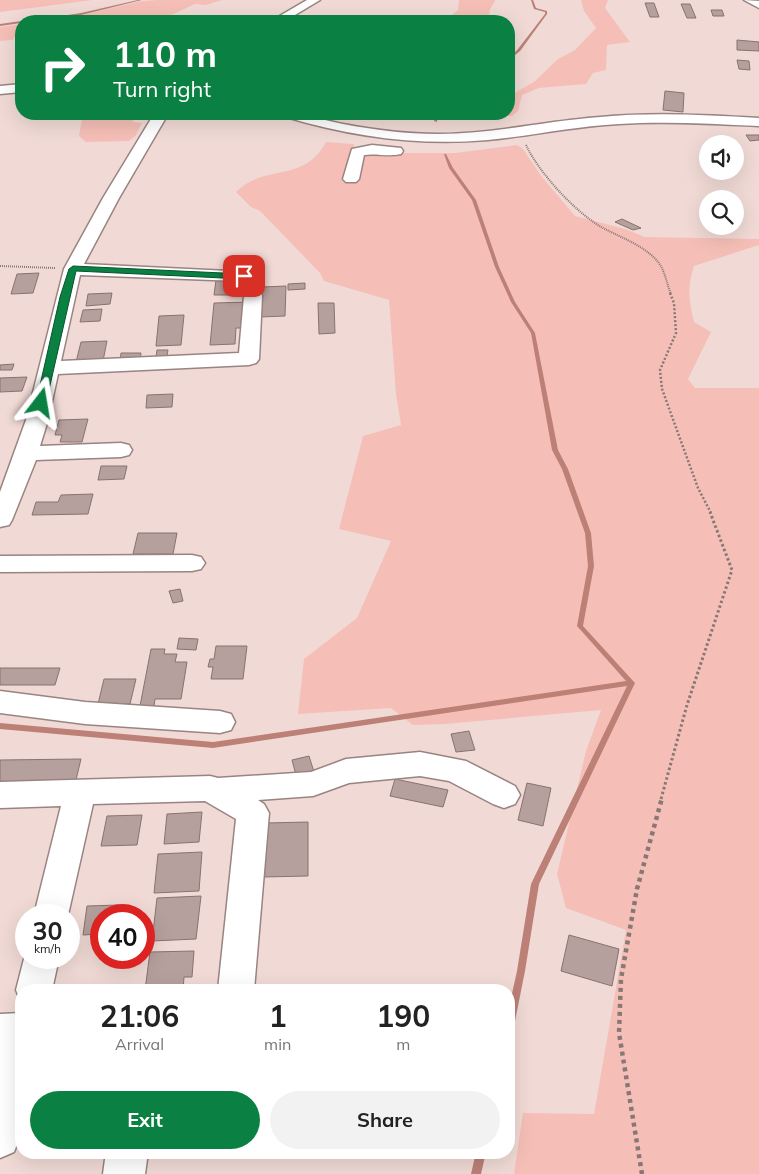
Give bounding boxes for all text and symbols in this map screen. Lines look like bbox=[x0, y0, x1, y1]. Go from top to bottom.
text: 110 m bbox=[113, 32, 217, 76]
icon: right bbox=[30, 35, 95, 100]
text: Turn right bbox=[113, 75, 211, 103]
map controls bbox=[699, 135, 744, 235]
button: sound bbox=[699, 135, 744, 180]
button: search bbox=[699, 190, 744, 235]
pin bbox=[223, 255, 265, 297]
icon: arrive bbox=[230, 262, 258, 290]
position arrow bbox=[14, 376, 66, 428]
speed limit sign: 40 bbox=[90, 904, 155, 969]
text: 30 bbox=[32, 915, 63, 946]
text: km/h bbox=[34, 941, 61, 956]
text: 21:06 bbox=[100, 997, 179, 1035]
text: 1 bbox=[269, 997, 287, 1035]
text: 190 bbox=[376, 997, 430, 1035]
text: Arrival bbox=[115, 1034, 164, 1054]
text: min bbox=[264, 1034, 291, 1054]
text: m bbox=[396, 1034, 410, 1054]
button: Exit bbox=[30, 1091, 260, 1149]
button: Share bbox=[270, 1091, 500, 1149]

